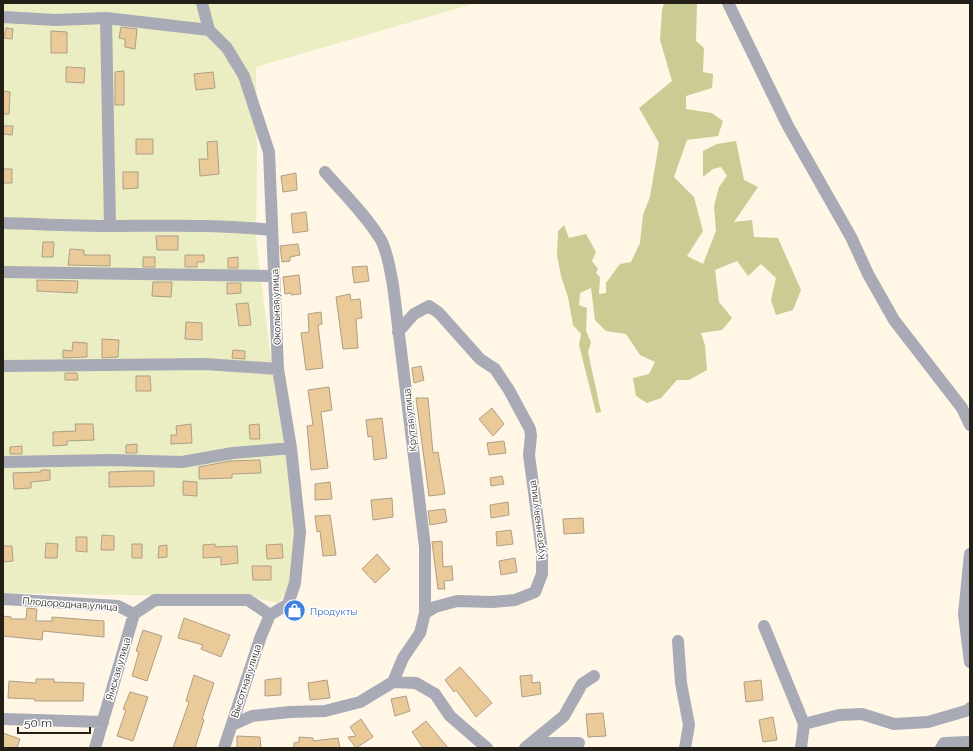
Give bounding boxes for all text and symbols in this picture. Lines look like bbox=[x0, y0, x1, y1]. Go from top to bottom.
street label: Окольная улица bbox=[269, 269, 283, 345]
street label: Крутая улица bbox=[401, 388, 419, 452]
street label: Курганная улица bbox=[527, 480, 547, 560]
street label: Плодородная улица bbox=[22, 595, 118, 613]
shop icon: Продукты bbox=[282, 598, 308, 624]
place label: Продукты bbox=[310, 606, 357, 617]
street label: Ямская улица bbox=[104, 636, 132, 702]
street label: Высотная улица bbox=[229, 643, 263, 719]
scale bar bbox=[18, 709, 90, 735]
text: 50 m bbox=[24, 716, 52, 730]

